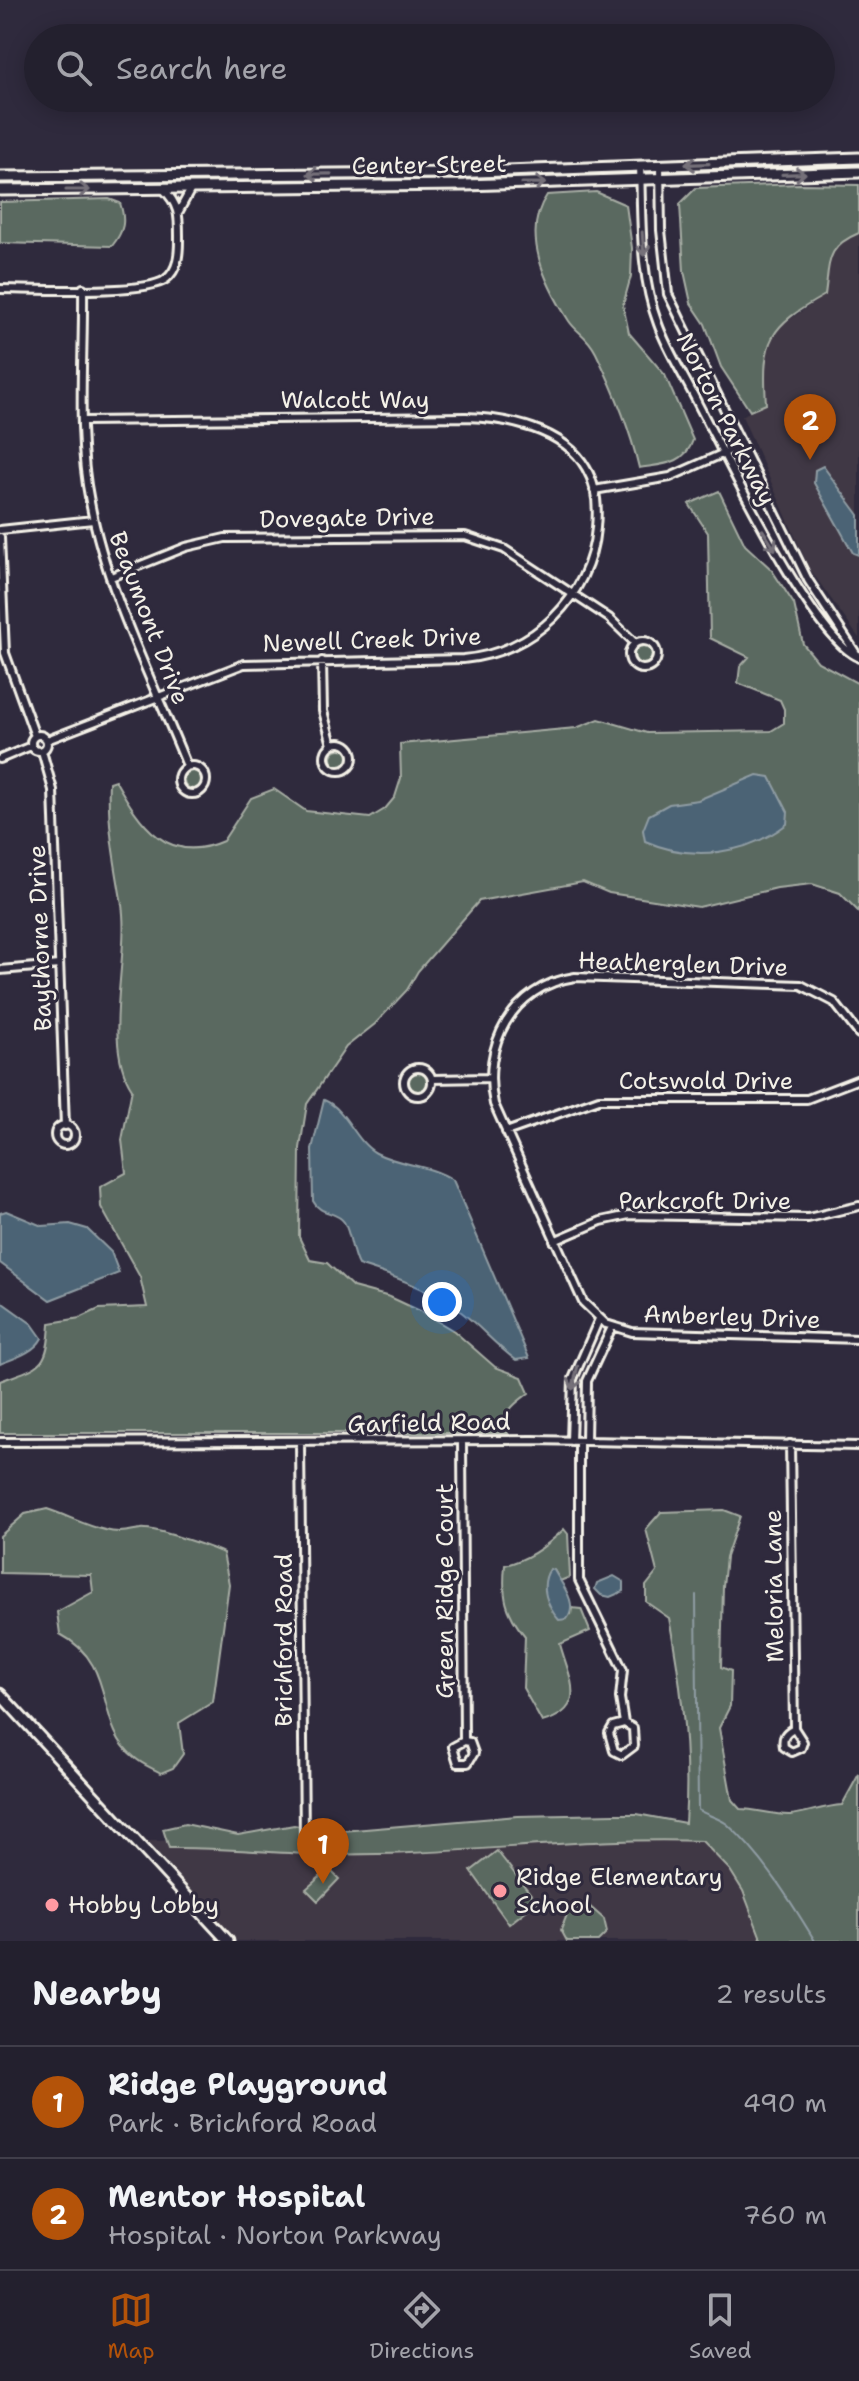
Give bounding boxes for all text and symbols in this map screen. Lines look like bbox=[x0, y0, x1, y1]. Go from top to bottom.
search box bbox=[24, 24, 835, 112]
icon: search bbox=[52, 46, 96, 90]
text: Search here bbox=[116, 48, 287, 89]
street label: Center Street bbox=[351, 148, 507, 182]
one-way arrow bbox=[684, 157, 711, 172]
one-way arrow bbox=[306, 166, 333, 182]
one-way arrow bbox=[780, 166, 807, 181]
one-way arrow bbox=[520, 176, 547, 191]
one-way arrow bbox=[64, 182, 91, 198]
one-way arrow bbox=[636, 230, 651, 257]
street label: Norton Parkway bbox=[669, 327, 783, 511]
street label: Walcott Way bbox=[280, 384, 430, 416]
pin: 2 bbox=[784, 394, 836, 460]
street label: Dovegate Drive bbox=[259, 500, 435, 536]
street label: Beaumont Drive bbox=[101, 527, 197, 709]
one-way arrow bbox=[761, 528, 777, 551]
street label: Newell Creek Drive bbox=[262, 620, 482, 660]
street label: Baythorne Drive bbox=[21, 844, 59, 1032]
street label: Heatherglen Drive bbox=[577, 944, 789, 984]
street label: Cotswold Drive bbox=[619, 1065, 793, 1097]
street label: Parkcroft Drive bbox=[619, 1185, 791, 1217]
your location bbox=[422, 1282, 462, 1322]
street label: Amberley Drive bbox=[643, 1298, 821, 1336]
one-way arrow bbox=[567, 1364, 582, 1390]
street label: Garfield Road bbox=[347, 1406, 511, 1440]
street label: Green Ridge Court bbox=[429, 1483, 461, 1699]
street label: Meloria Lane bbox=[757, 1509, 791, 1663]
street label: Brichford Road bbox=[268, 1553, 300, 1727]
pin: 1 bbox=[297, 1818, 349, 1884]
place label: Ridge Elementary School bbox=[516, 1861, 723, 1921]
marker: Ridge Elementary School bbox=[491, 1882, 509, 1900]
place label: Hobby Lobby bbox=[68, 1889, 219, 1921]
marker: Hobby Lobby bbox=[43, 1896, 61, 1914]
text: Nearby bbox=[32, 1970, 162, 2016]
text: 2 results bbox=[715, 1976, 827, 2011]
text: Ridge Playground bbox=[108, 2064, 388, 2105]
text: 1 bbox=[52, 2085, 64, 2120]
text: 490 m bbox=[743, 2085, 827, 2120]
text: Park · Brichford Road bbox=[108, 2105, 377, 2140]
text: Mentor Hospital bbox=[108, 2176, 365, 2217]
text: 2 bbox=[49, 2197, 67, 2232]
text: 760 m bbox=[743, 2197, 827, 2232]
text: Hospital · Norton Parkway bbox=[108, 2217, 442, 2252]
tab: Map bbox=[107, 2288, 155, 2365]
tab: Directions bbox=[369, 2288, 474, 2365]
tab: Saved bbox=[689, 2288, 752, 2365]

